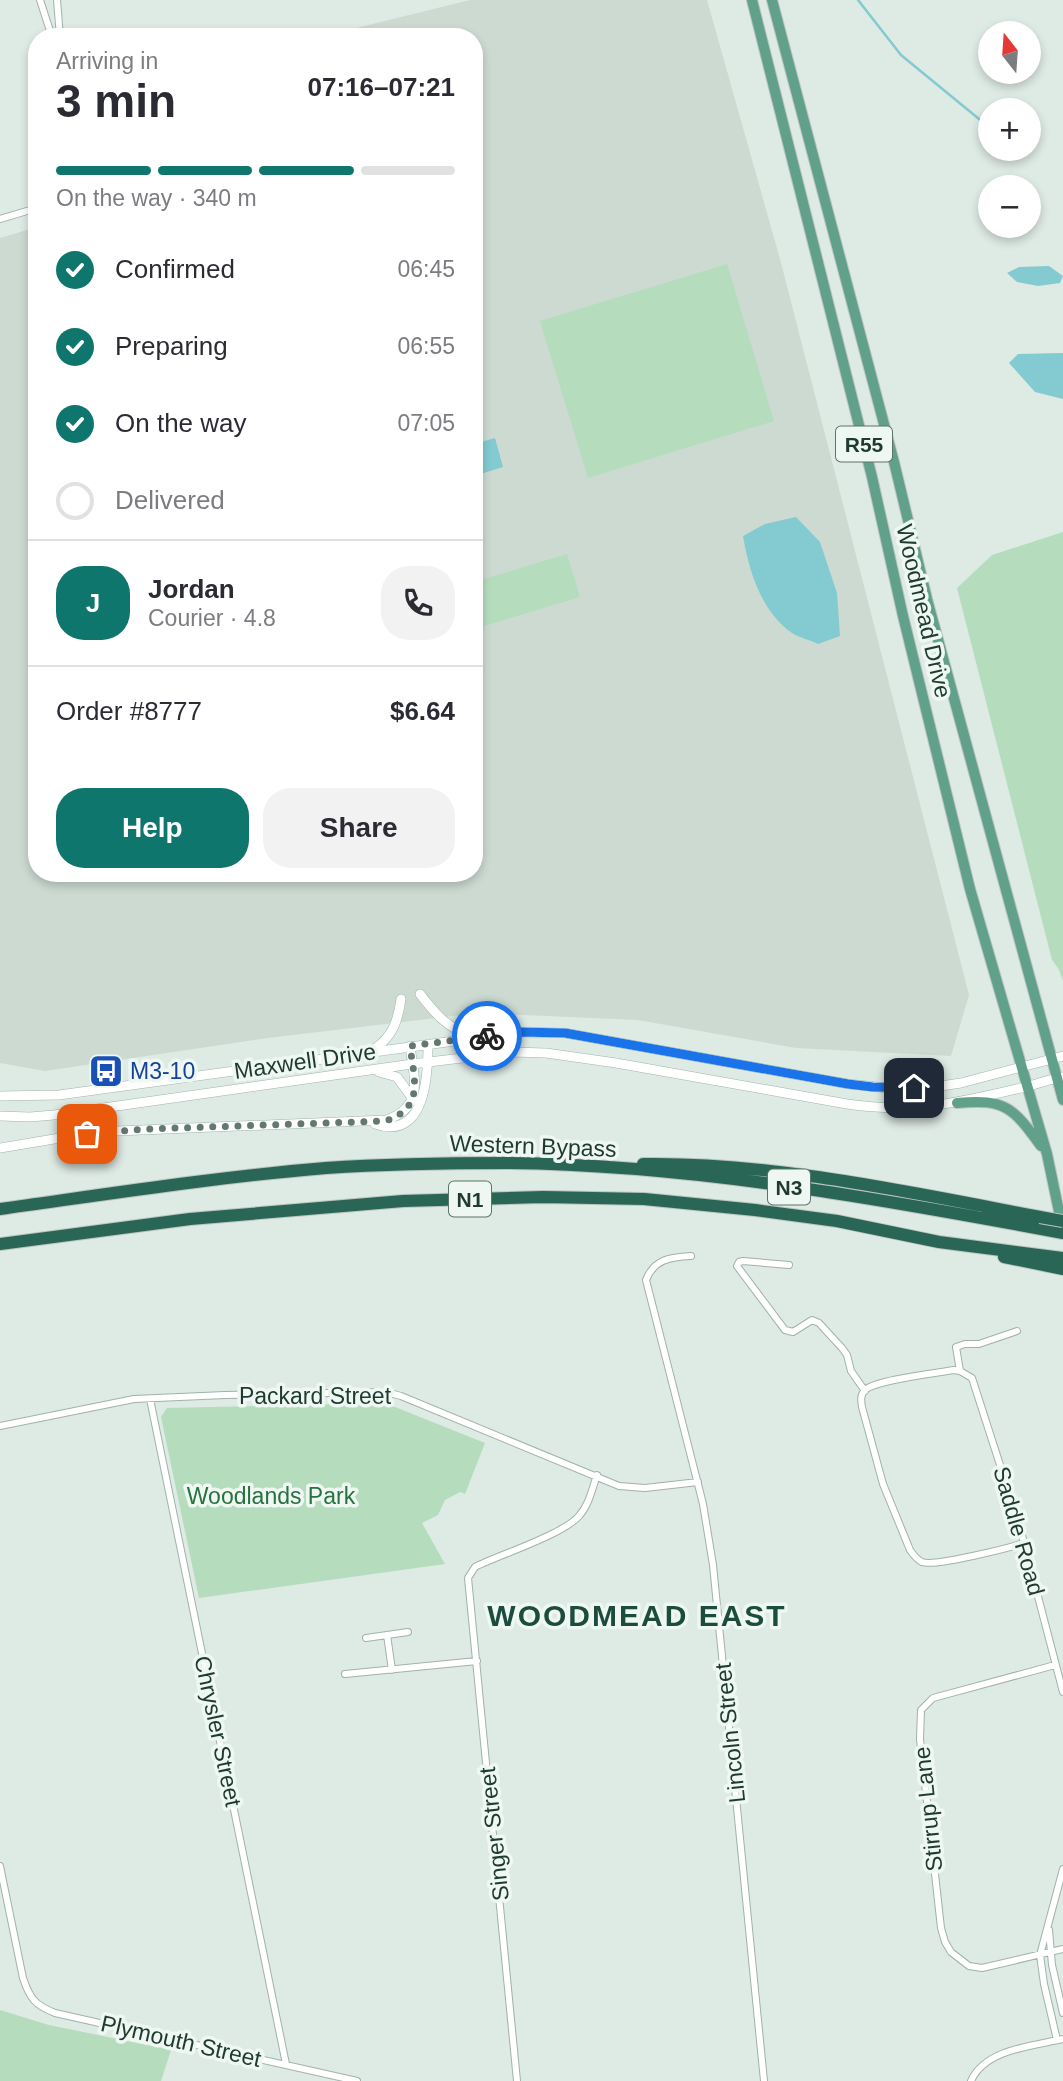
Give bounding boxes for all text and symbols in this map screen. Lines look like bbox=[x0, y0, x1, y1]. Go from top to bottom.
north arrow bbox=[978, 21, 1041, 84]
map controls bbox=[978, 21, 1041, 238]
text: Arriving in bbox=[56, 48, 158, 74]
text: 07:16–07:21 bbox=[308, 72, 455, 102]
text: 3 min bbox=[56, 75, 176, 127]
button: + bbox=[978, 98, 1041, 161]
button: − bbox=[978, 175, 1041, 238]
text: On the way · 340 m bbox=[56, 185, 257, 211]
icon: check bbox=[56, 251, 94, 289]
text: Confirmed bbox=[115, 254, 235, 284]
text: 06:45 bbox=[397, 256, 455, 282]
icon: check bbox=[56, 328, 94, 366]
text: Preparing bbox=[115, 331, 228, 361]
text: 06:55 bbox=[397, 333, 455, 359]
icon: check bbox=[56, 405, 94, 443]
text: On the way bbox=[115, 408, 247, 438]
text: 07:05 bbox=[397, 410, 455, 436]
road number: R55 bbox=[836, 426, 892, 462]
text: Delivered bbox=[115, 485, 225, 515]
street label: Woodmead Drive bbox=[891, 522, 957, 700]
button: phone bbox=[381, 566, 455, 640]
text: Jordan bbox=[148, 574, 235, 604]
text: J bbox=[86, 588, 100, 618]
text: Courier · 4.8 bbox=[148, 605, 276, 631]
text: Order #8777 bbox=[56, 696, 202, 726]
text: $6.64 bbox=[390, 696, 455, 726]
button: Help bbox=[56, 788, 249, 868]
button: Share bbox=[263, 788, 455, 868]
courier bbox=[452, 1001, 522, 1071]
icon: bike bbox=[468, 1017, 506, 1055]
street label: Maxwell Drive bbox=[232, 1038, 378, 1084]
bus stop icon: M3-10 bbox=[87, 1052, 125, 1090]
place label: M3-10 bbox=[130, 1058, 195, 1084]
pin bbox=[884, 1058, 944, 1118]
icon: home bbox=[895, 1069, 933, 1107]
pin bbox=[57, 1104, 117, 1164]
icon: bag bbox=[68, 1115, 106, 1153]
street label: Western Bypass bbox=[449, 1130, 617, 1162]
road number: N3 bbox=[768, 1170, 810, 1204]
road number: N1 bbox=[449, 1182, 491, 1216]
street label: Packard Street bbox=[239, 1383, 392, 1409]
street label: Saddle Road bbox=[988, 1463, 1050, 1599]
park label: Woodlands Park bbox=[187, 1483, 356, 1509]
district label: WOODMEAD EAST bbox=[487, 1599, 787, 1632]
street label: Chrysler Street bbox=[189, 1653, 247, 1809]
street label: Lincoln Street bbox=[710, 1661, 750, 1804]
street label: Stirrup Lane bbox=[909, 1745, 947, 1873]
street label: Singer Street bbox=[474, 1765, 514, 1902]
street label: Plymouth Street bbox=[98, 2010, 264, 2072]

